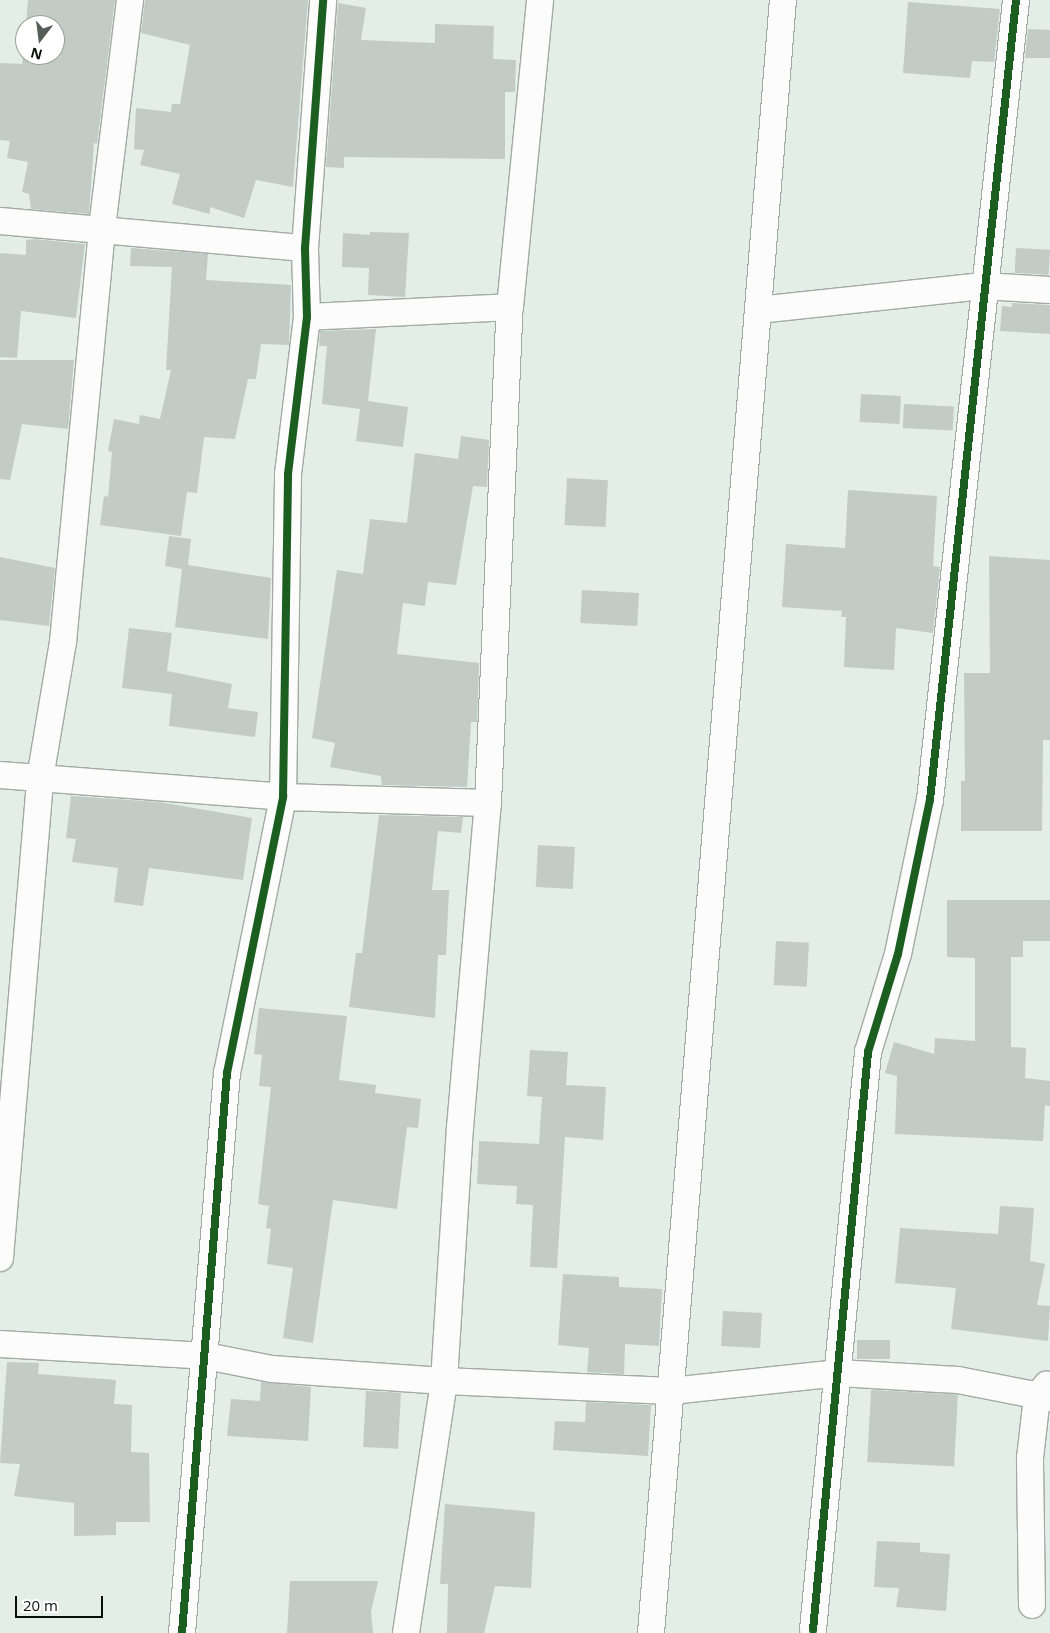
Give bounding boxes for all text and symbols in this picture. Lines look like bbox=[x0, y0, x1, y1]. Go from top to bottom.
north arrow bbox=[15, 15, 65, 65]
text: N bbox=[28, 43, 44, 65]
scale bar bbox=[18, 1586, 105, 1618]
text: 20 m bbox=[23, 1595, 58, 1615]

